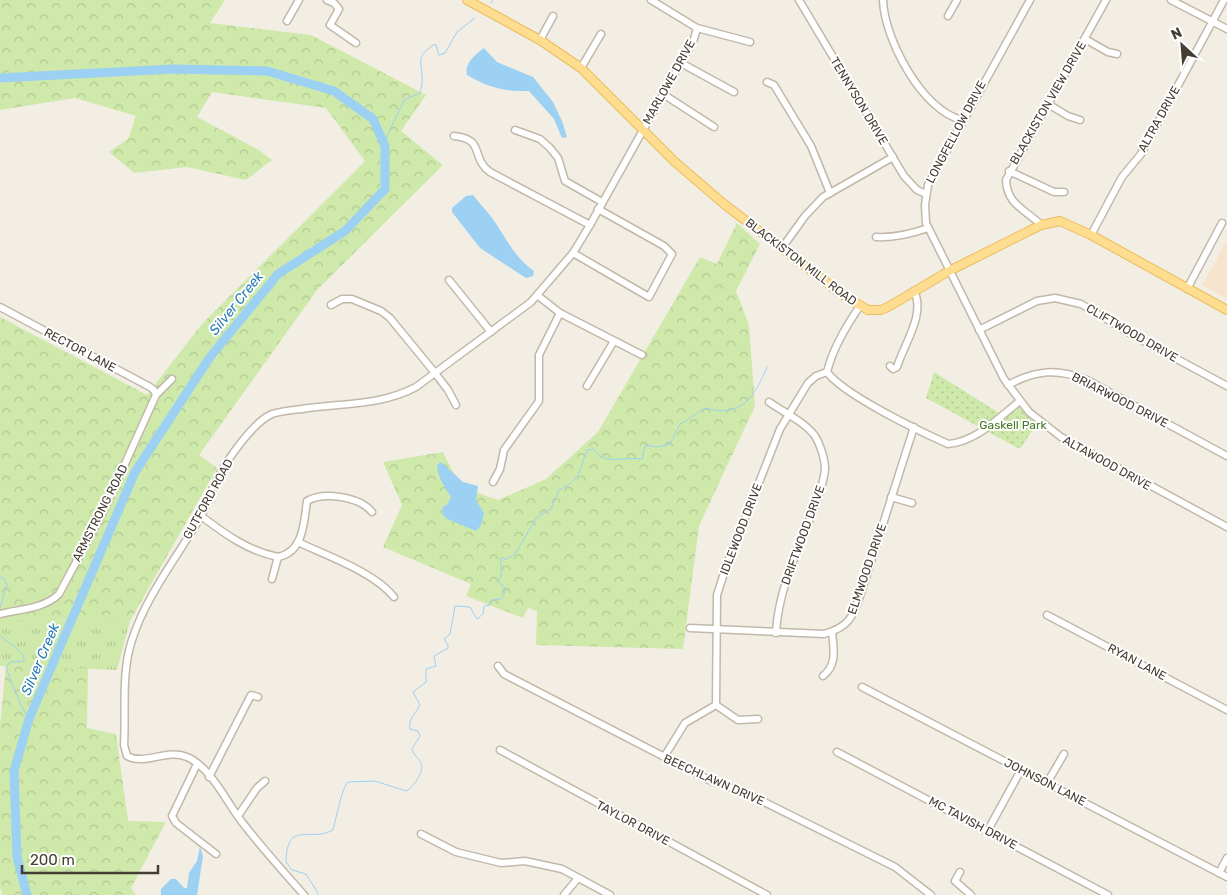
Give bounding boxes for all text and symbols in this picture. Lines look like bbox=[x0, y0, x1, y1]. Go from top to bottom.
north arrow bbox=[1157, 20, 1207, 70]
text: N bbox=[1168, 24, 1185, 44]
street label: MARLOWE DRIVE bbox=[640, 37, 698, 127]
street label: BLACKISTON VIEW DRIVE bbox=[1007, 39, 1089, 167]
street label: TENNYSON DRIVE bbox=[827, 55, 891, 147]
street label: LONGFELLOW DRIVE bbox=[923, 78, 989, 186]
street label: ALTRA DRIVE bbox=[1135, 84, 1183, 154]
street label: BLACKISTON MILL ROAD bbox=[743, 216, 859, 308]
water label: Silver Creek bbox=[206, 268, 268, 338]
street label: CLIFTWOOD DRIVE bbox=[1084, 301, 1180, 365]
street label: RECTOR LANE bbox=[42, 325, 118, 375]
street label: BRIARWOOD DRIVE bbox=[1069, 370, 1171, 430]
park label: Gaskell Park bbox=[979, 418, 1047, 432]
street label: ALTAWOOD DRIVE bbox=[1060, 433, 1154, 493]
street label: GUTFORD ROAD bbox=[180, 456, 236, 542]
street label: ARMSTRONG ROAD bbox=[69, 462, 131, 564]
street label: IDLEWOOD DRIVE bbox=[717, 481, 765, 577]
street label: DRIFTWOOD DRIVE bbox=[778, 483, 828, 587]
street label: ELMWOOD DRIVE bbox=[845, 522, 889, 616]
water label: Silver Creek bbox=[18, 620, 64, 698]
street label: RYAN LANE bbox=[1105, 641, 1169, 683]
street label: BEECHLAWN DRIVE bbox=[661, 751, 767, 809]
street label: JOHNSON LANE bbox=[1002, 755, 1088, 809]
street label: MC TAVISH DRIVE bbox=[926, 794, 1020, 852]
street label: TAYLOR DRIVE bbox=[594, 798, 672, 848]
scale bar bbox=[22, 842, 159, 874]
text: 200 m bbox=[30, 851, 75, 869]

